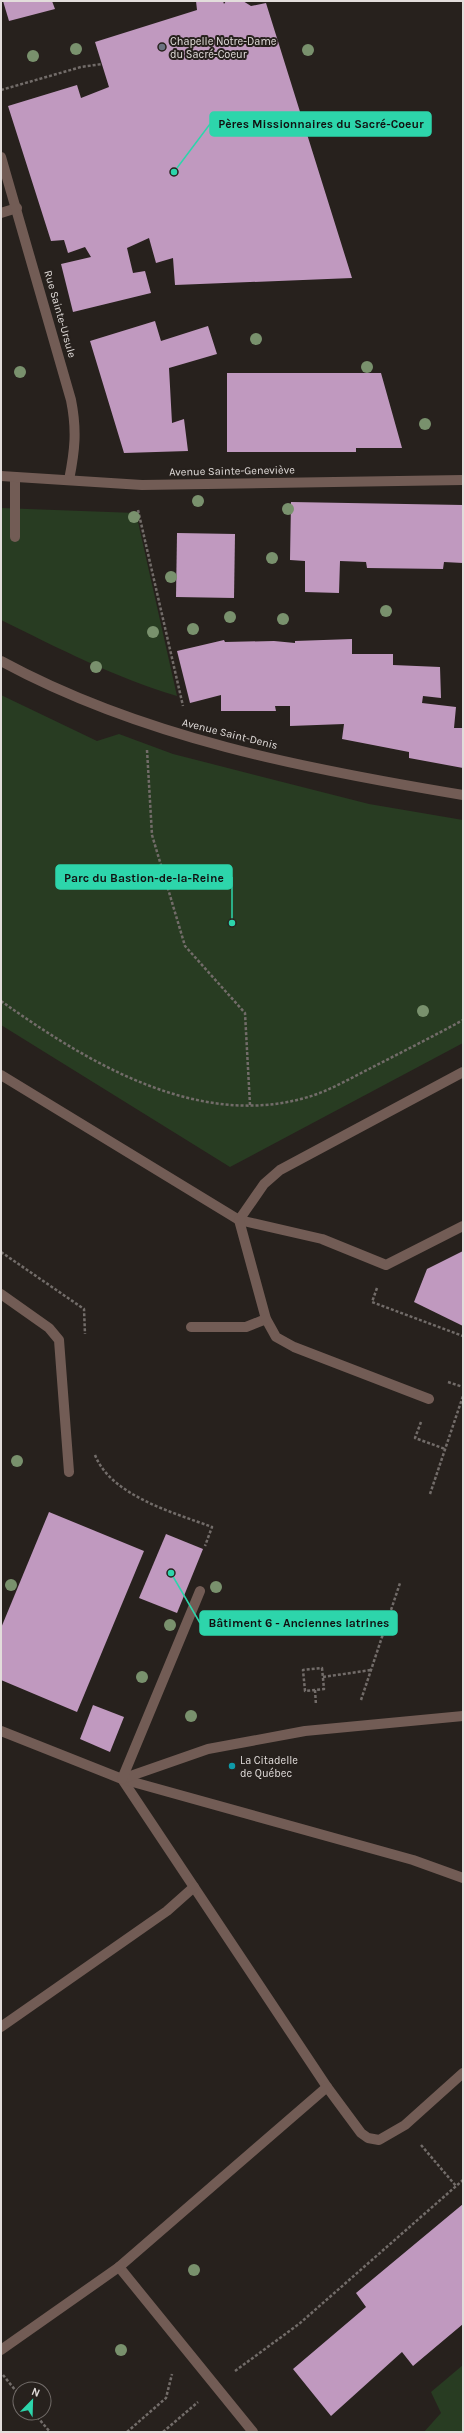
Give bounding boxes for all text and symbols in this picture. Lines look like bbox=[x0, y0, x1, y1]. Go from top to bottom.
place label: Chapelle Notre-Dame du Sacré-Coeur bbox=[170, 35, 277, 61]
marker: Chapelle Notre-Dame du Sacré-Coeur bbox=[157, 42, 167, 52]
callout: Pères Missionnaires du Sacré-Coeur bbox=[210, 112, 431, 136]
text: Pères Missionnaires du Sacré-Coeur bbox=[218, 117, 424, 131]
street label: Rue Sainte-Ursule bbox=[41, 269, 79, 359]
street label: Avenue Sainte-Geneviève bbox=[169, 463, 295, 479]
street label: Avenue Saint-Denis bbox=[181, 716, 279, 752]
callout: Parc du Bastion-de-la-Reine bbox=[56, 865, 232, 889]
text: Parc du Bastion-de-la-Reine bbox=[64, 871, 224, 885]
callout: Bâtiment 6 - Anciennes latrines bbox=[200, 1611, 397, 1635]
text: Bâtiment 6 - Anciennes latrines bbox=[209, 1616, 389, 1630]
place label: La Citadelle de Québec bbox=[240, 1754, 298, 1780]
marker: La Citadelle de Québec bbox=[227, 1761, 237, 1771]
north arrow bbox=[12, 2381, 52, 2421]
text: N bbox=[30, 2385, 42, 2400]

